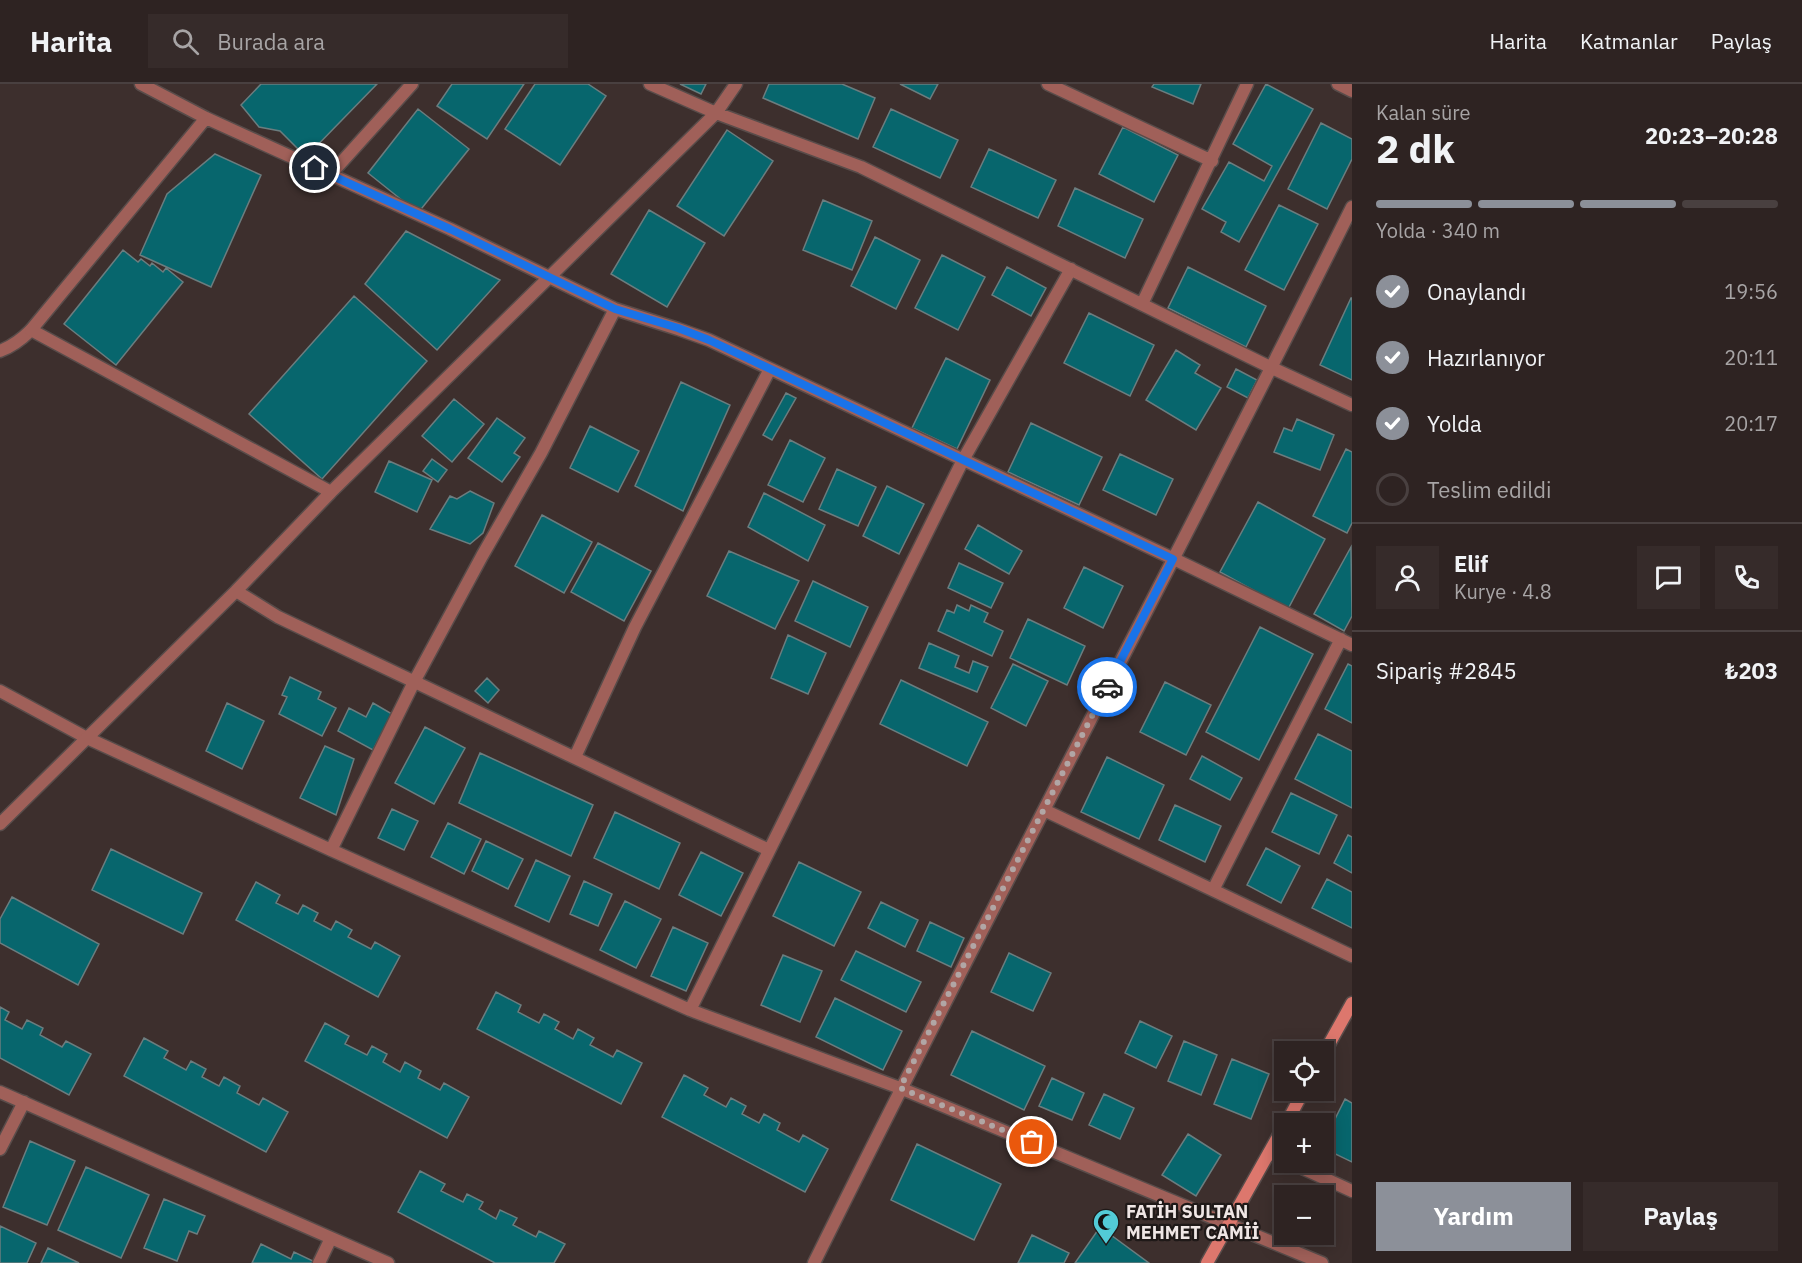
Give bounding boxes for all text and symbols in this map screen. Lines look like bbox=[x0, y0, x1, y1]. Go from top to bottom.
search box bbox=[148, 14, 568, 68]
text: Harita bbox=[30, 23, 112, 60]
icon: search bbox=[169, 25, 202, 58]
text: Burada ara bbox=[217, 27, 325, 56]
text: Harita bbox=[1489, 27, 1547, 55]
text: Katmanlar bbox=[1580, 27, 1678, 55]
text: Paylaş bbox=[1711, 27, 1772, 55]
text: Kalan süre bbox=[1376, 99, 1471, 126]
text: 20:23–20:28 bbox=[1645, 121, 1778, 150]
text: 2 dk bbox=[1376, 123, 1455, 174]
pin bbox=[289, 142, 340, 193]
icon: home bbox=[298, 151, 331, 184]
text: Yolda · 340 m bbox=[1376, 217, 1500, 244]
icon: check bbox=[1376, 275, 1409, 308]
text: Onaylandı bbox=[1427, 277, 1526, 306]
text: 19:56 bbox=[1724, 278, 1778, 305]
icon: check bbox=[1376, 341, 1409, 374]
text: Hazırlanıyor bbox=[1427, 343, 1545, 372]
text: 20:11 bbox=[1724, 344, 1778, 371]
icon: check bbox=[1376, 407, 1409, 440]
text: Yolda bbox=[1427, 409, 1482, 438]
text: 20:17 bbox=[1724, 410, 1778, 437]
text: Teslim edildi bbox=[1427, 475, 1551, 504]
button: person bbox=[1376, 546, 1439, 609]
button: chat bbox=[1637, 546, 1700, 609]
button: phone bbox=[1715, 546, 1778, 609]
text: Elif bbox=[1454, 549, 1488, 578]
text: Kurye · 4.8 bbox=[1454, 578, 1552, 605]
text: Sipariş #2845 bbox=[1376, 656, 1517, 685]
text: ₺203 bbox=[1725, 656, 1778, 685]
courier bbox=[1077, 657, 1137, 717]
icon: car bbox=[1091, 671, 1124, 704]
map controls bbox=[1274, 1041, 1334, 1245]
button: locate bbox=[1274, 1041, 1334, 1101]
button: + bbox=[1274, 1113, 1334, 1173]
pin bbox=[1006, 1116, 1057, 1167]
icon: bag bbox=[1015, 1125, 1048, 1158]
button: Yardım bbox=[1376, 1182, 1571, 1251]
button: Paylaş bbox=[1583, 1182, 1778, 1251]
button: − bbox=[1274, 1185, 1334, 1245]
place label: FATİH SULTAN MEHMET CAMİİ bbox=[1126, 1200, 1259, 1244]
mosque icon: FATİH SULTAN MEHMET CAMİİ bbox=[1091, 1207, 1121, 1245]

